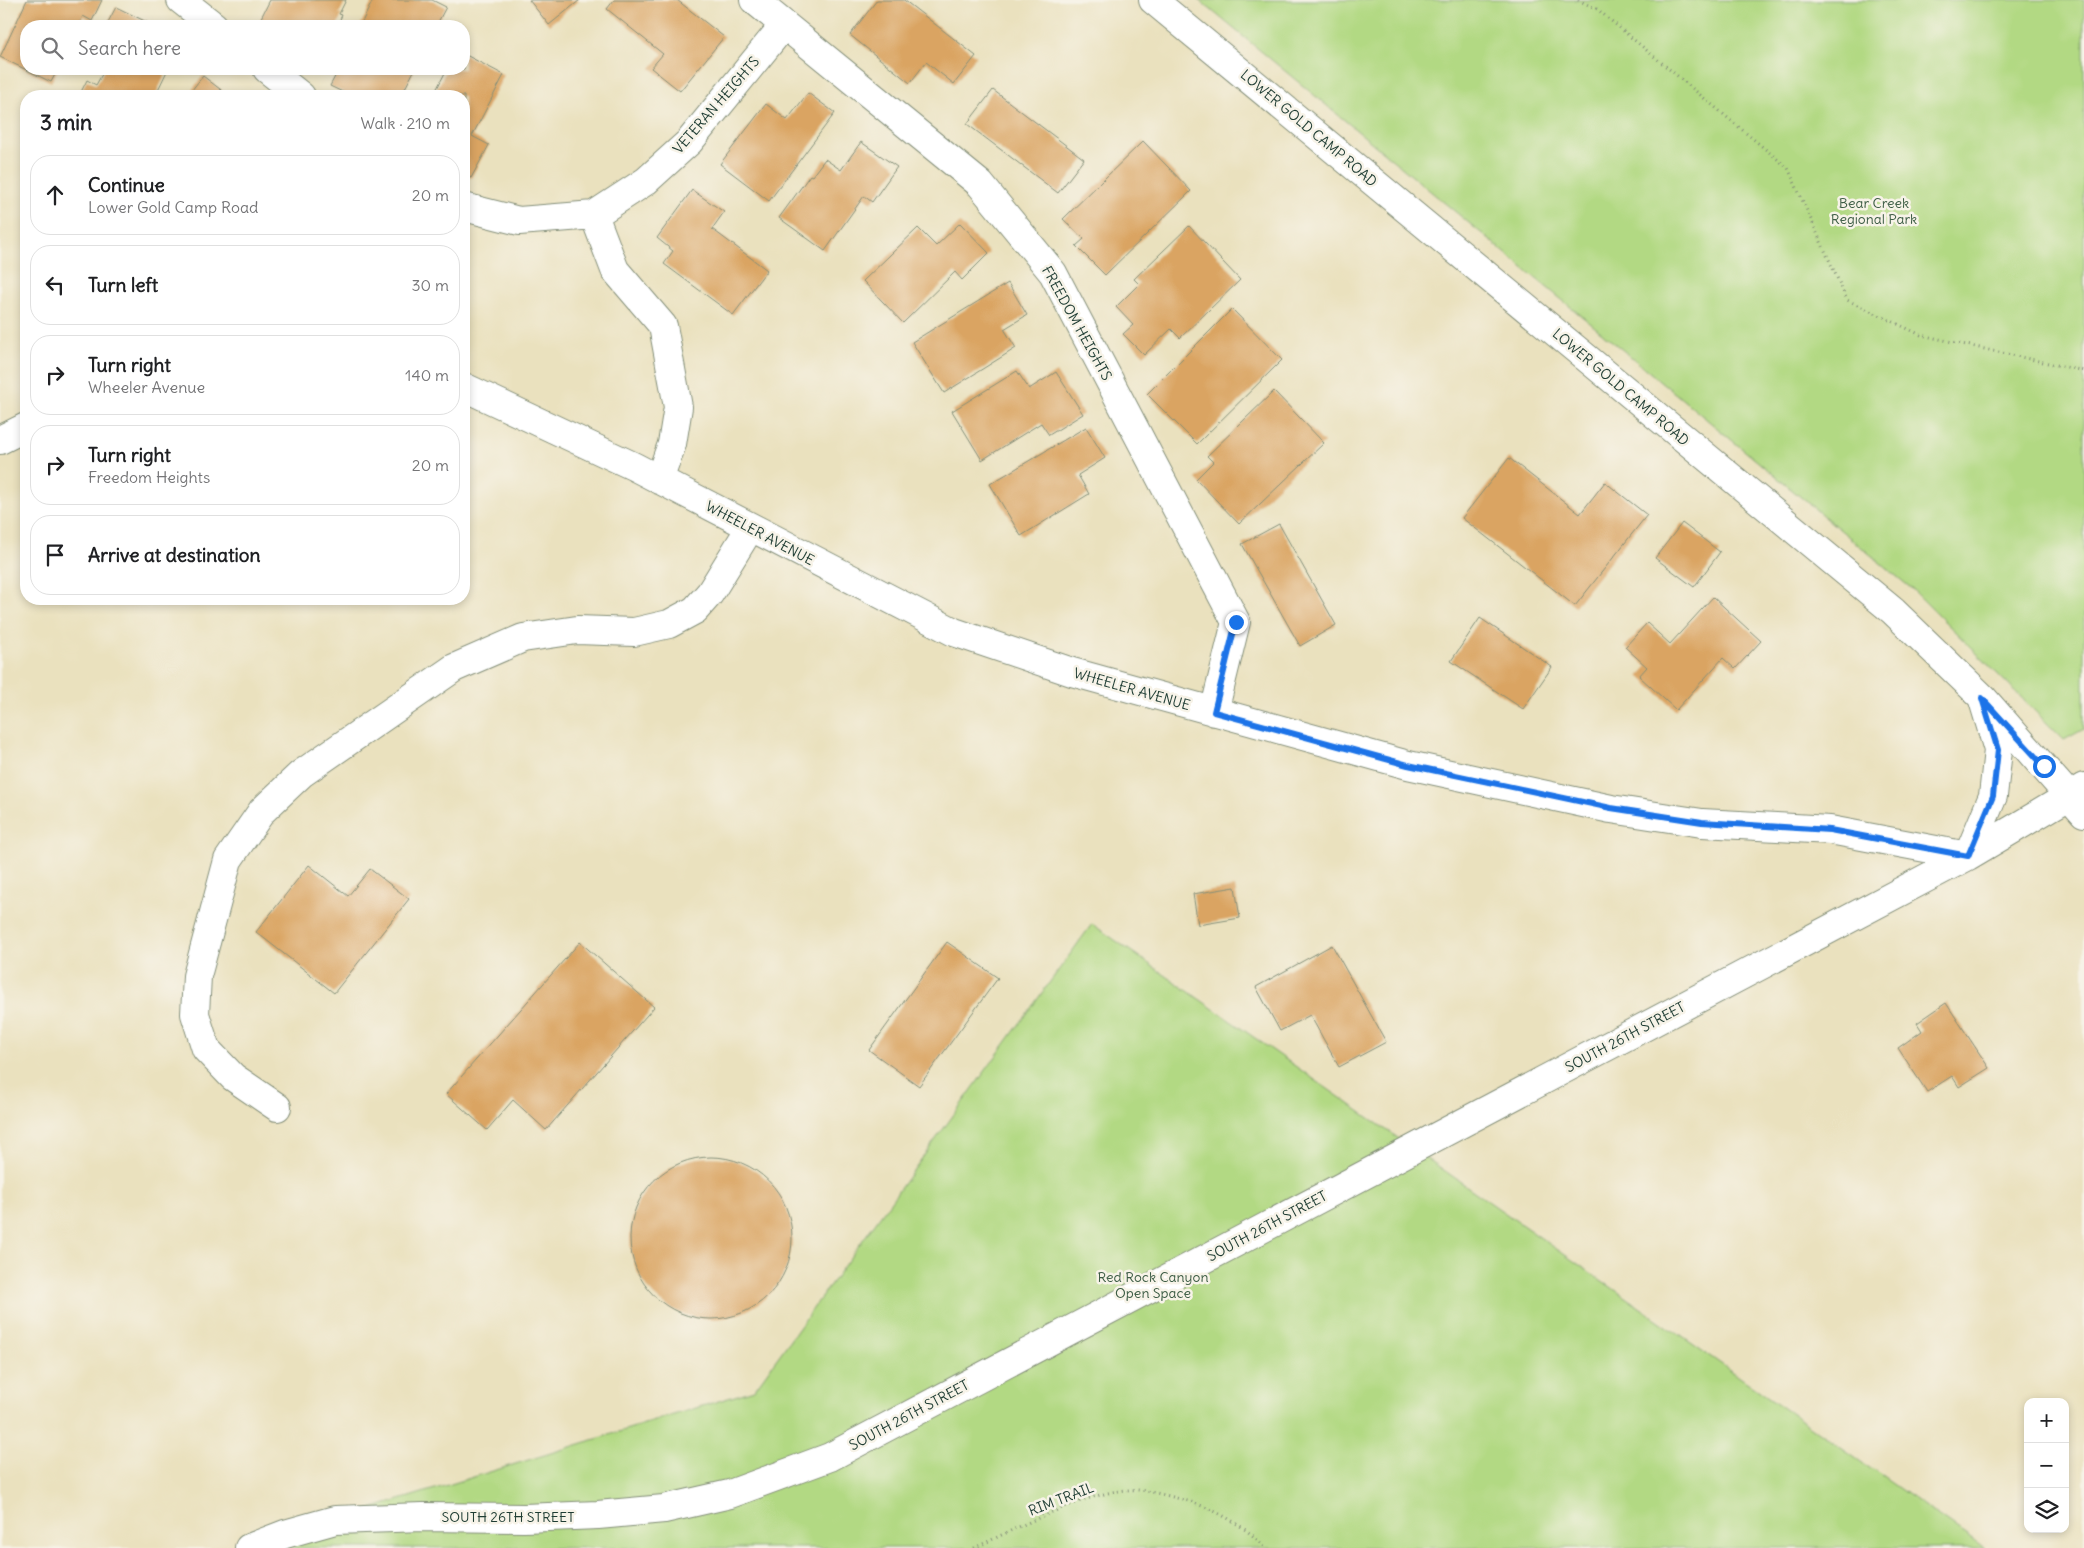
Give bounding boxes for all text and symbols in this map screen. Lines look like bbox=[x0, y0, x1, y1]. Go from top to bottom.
search box bbox=[20, 20, 470, 75]
icon: search bbox=[38, 34, 66, 62]
text: Search here bbox=[78, 36, 181, 60]
street label: VETERAN HEIGHTS bbox=[669, 53, 763, 157]
street label: LOWER GOLD CAMP ROAD bbox=[1237, 66, 1381, 190]
text: 3 min bbox=[40, 109, 92, 136]
text: Walk · 210 m bbox=[360, 113, 450, 133]
text: Continue bbox=[88, 173, 165, 197]
icon: ahead bbox=[41, 181, 69, 209]
text: 20 m bbox=[412, 185, 449, 205]
park label: Bear Creek Regional Park bbox=[1831, 194, 1917, 228]
text: Lower Gold Camp Road bbox=[88, 197, 258, 217]
street label: FREEDOM HEIGHTS bbox=[1038, 263, 1116, 384]
icon: left bbox=[41, 271, 69, 299]
text: Turn left bbox=[88, 273, 158, 297]
text: 30 m bbox=[412, 275, 449, 295]
street label: LOWER GOLD CAMP ROAD bbox=[1549, 325, 1693, 449]
text: Turn right bbox=[88, 353, 171, 377]
icon: right bbox=[41, 361, 69, 389]
text: 140 m bbox=[405, 365, 449, 385]
text: Wheeler Avenue bbox=[88, 377, 205, 397]
text: Turn right bbox=[88, 443, 171, 467]
icon: right bbox=[41, 451, 69, 479]
text: 20 m bbox=[412, 455, 449, 475]
text: Freedom Heights bbox=[88, 467, 210, 487]
street label: WHEELER AVENUE bbox=[703, 497, 817, 569]
icon: arrive bbox=[41, 541, 69, 569]
text: Arrive at destination bbox=[88, 543, 261, 567]
route end bbox=[1225, 611, 1248, 634]
street label: WHEELER AVENUE bbox=[1072, 664, 1192, 714]
route start bbox=[2033, 755, 2056, 778]
street label: SOUTH 26TH STREET bbox=[1562, 998, 1688, 1076]
street label: SOUTH 26TH STREET bbox=[1204, 1187, 1330, 1265]
park label: Red Rock Canyon Open Space bbox=[1097, 1268, 1209, 1302]
street label: SOUTH 26TH STREET bbox=[846, 1376, 972, 1454]
map controls bbox=[2024, 1398, 2069, 1533]
button: + bbox=[2024, 1398, 2069, 1443]
button: − bbox=[2024, 1443, 2069, 1488]
street label: RIM TRAIL bbox=[1026, 1478, 1097, 1520]
button: layers bbox=[2024, 1488, 2069, 1533]
street label: SOUTH 26TH STREET bbox=[441, 1508, 575, 1526]

